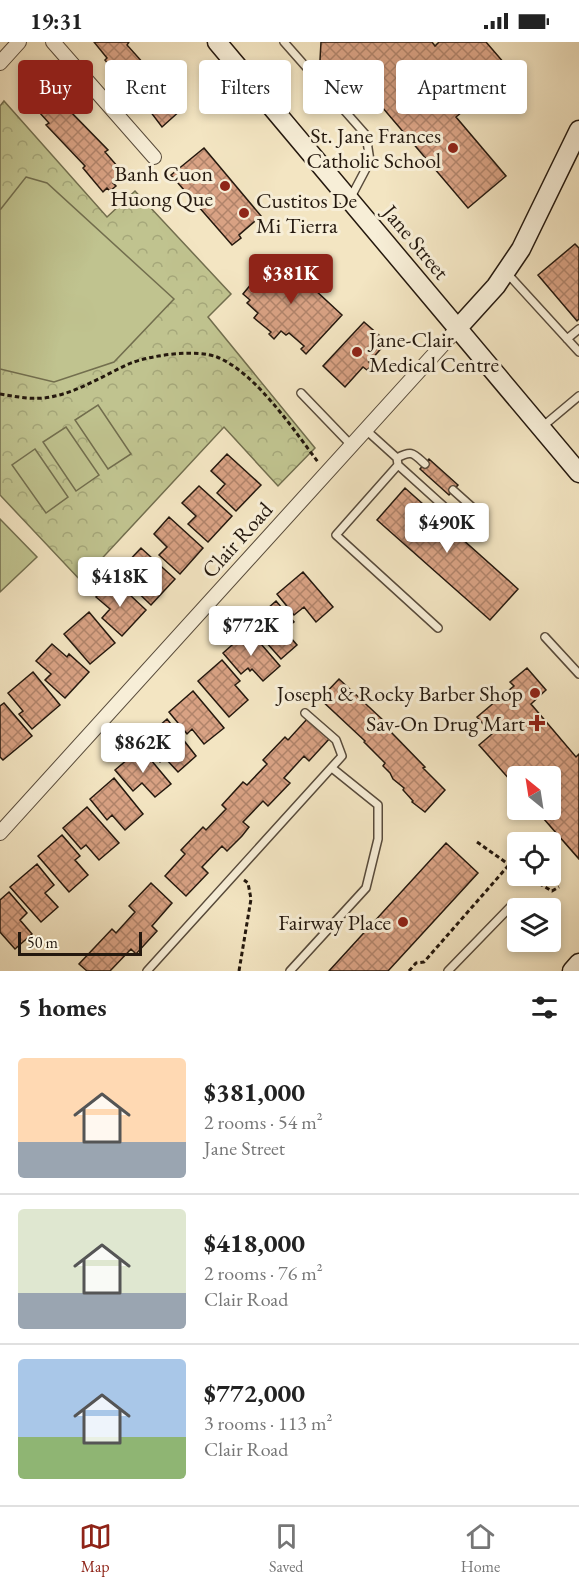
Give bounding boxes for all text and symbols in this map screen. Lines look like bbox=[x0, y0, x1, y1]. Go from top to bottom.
text: 19:31 bbox=[30, 7, 83, 36]
chip: Buy bbox=[18, 60, 93, 114]
chip: Rent bbox=[105, 60, 187, 114]
chip: Filters bbox=[199, 60, 291, 114]
chip: New bbox=[303, 60, 384, 114]
chip: Apartment bbox=[396, 60, 527, 114]
place label: St. Jane Frances Catholic School bbox=[307, 121, 441, 175]
marker: St. Jane Frances Catholic School bbox=[446, 141, 460, 155]
place label: Banh Cuon Huong Que bbox=[110, 159, 213, 213]
marker: Banh Cuon Huong Que bbox=[218, 179, 232, 193]
place label: Custitos De Mi Tierra bbox=[256, 186, 358, 240]
street label: Jane Street bbox=[375, 197, 456, 286]
marker: Custitos De Mi Tierra bbox=[237, 206, 251, 220]
pin: $381K bbox=[249, 254, 333, 305]
text: $381K bbox=[263, 260, 319, 286]
place label: Jane-Clair Medical Centre bbox=[367, 325, 499, 379]
marker: Jane-Clair Medical Centre bbox=[350, 345, 364, 359]
street label: Clair Road bbox=[195, 495, 279, 584]
pin: $490K bbox=[405, 503, 489, 554]
text: $490K bbox=[419, 509, 475, 535]
pin: $418K bbox=[78, 557, 162, 608]
text: $418K bbox=[92, 563, 148, 589]
pin: $772K bbox=[209, 606, 293, 657]
text: $772K bbox=[223, 612, 279, 638]
place label: Joseph & Rocky Barber Shop bbox=[275, 679, 523, 708]
marker: Joseph & Rocky Barber Shop bbox=[528, 686, 542, 700]
place label: Sav-On Drug Mart bbox=[366, 709, 525, 738]
marker: Sav-On Drug Mart bbox=[530, 716, 544, 730]
pin: $862K bbox=[101, 723, 185, 774]
text: $862K bbox=[115, 729, 171, 755]
north arrow bbox=[507, 766, 561, 820]
map controls bbox=[507, 766, 561, 952]
button: locate bbox=[507, 832, 561, 886]
button: layers bbox=[507, 898, 561, 952]
place label: Fairway Place bbox=[278, 908, 391, 937]
marker: Fairway Place bbox=[396, 915, 410, 929]
scale bar bbox=[18, 929, 142, 956]
text: 50 m bbox=[27, 932, 58, 953]
text: 5 homes bbox=[18, 990, 107, 1024]
icon: filters bbox=[528, 991, 561, 1024]
text: $381,000 bbox=[204, 1075, 305, 1109]
icon: home bbox=[66, 1082, 138, 1154]
text: 2 rooms · 54 m² bbox=[204, 1109, 323, 1135]
text: Jane Street bbox=[204, 1135, 285, 1161]
text: $418,000 bbox=[204, 1226, 305, 1260]
icon: home bbox=[66, 1233, 138, 1305]
text: 2 rooms · 76 m² bbox=[204, 1260, 323, 1286]
text: Clair Road bbox=[204, 1286, 288, 1312]
text: $772,000 bbox=[204, 1376, 305, 1410]
icon: home bbox=[66, 1383, 138, 1455]
text: 3 rooms · 113 m² bbox=[204, 1410, 332, 1436]
text: Clair Road bbox=[204, 1436, 288, 1462]
tab: Map bbox=[79, 1520, 112, 1577]
tab: Saved bbox=[269, 1520, 303, 1577]
tab: Home bbox=[461, 1520, 500, 1577]

